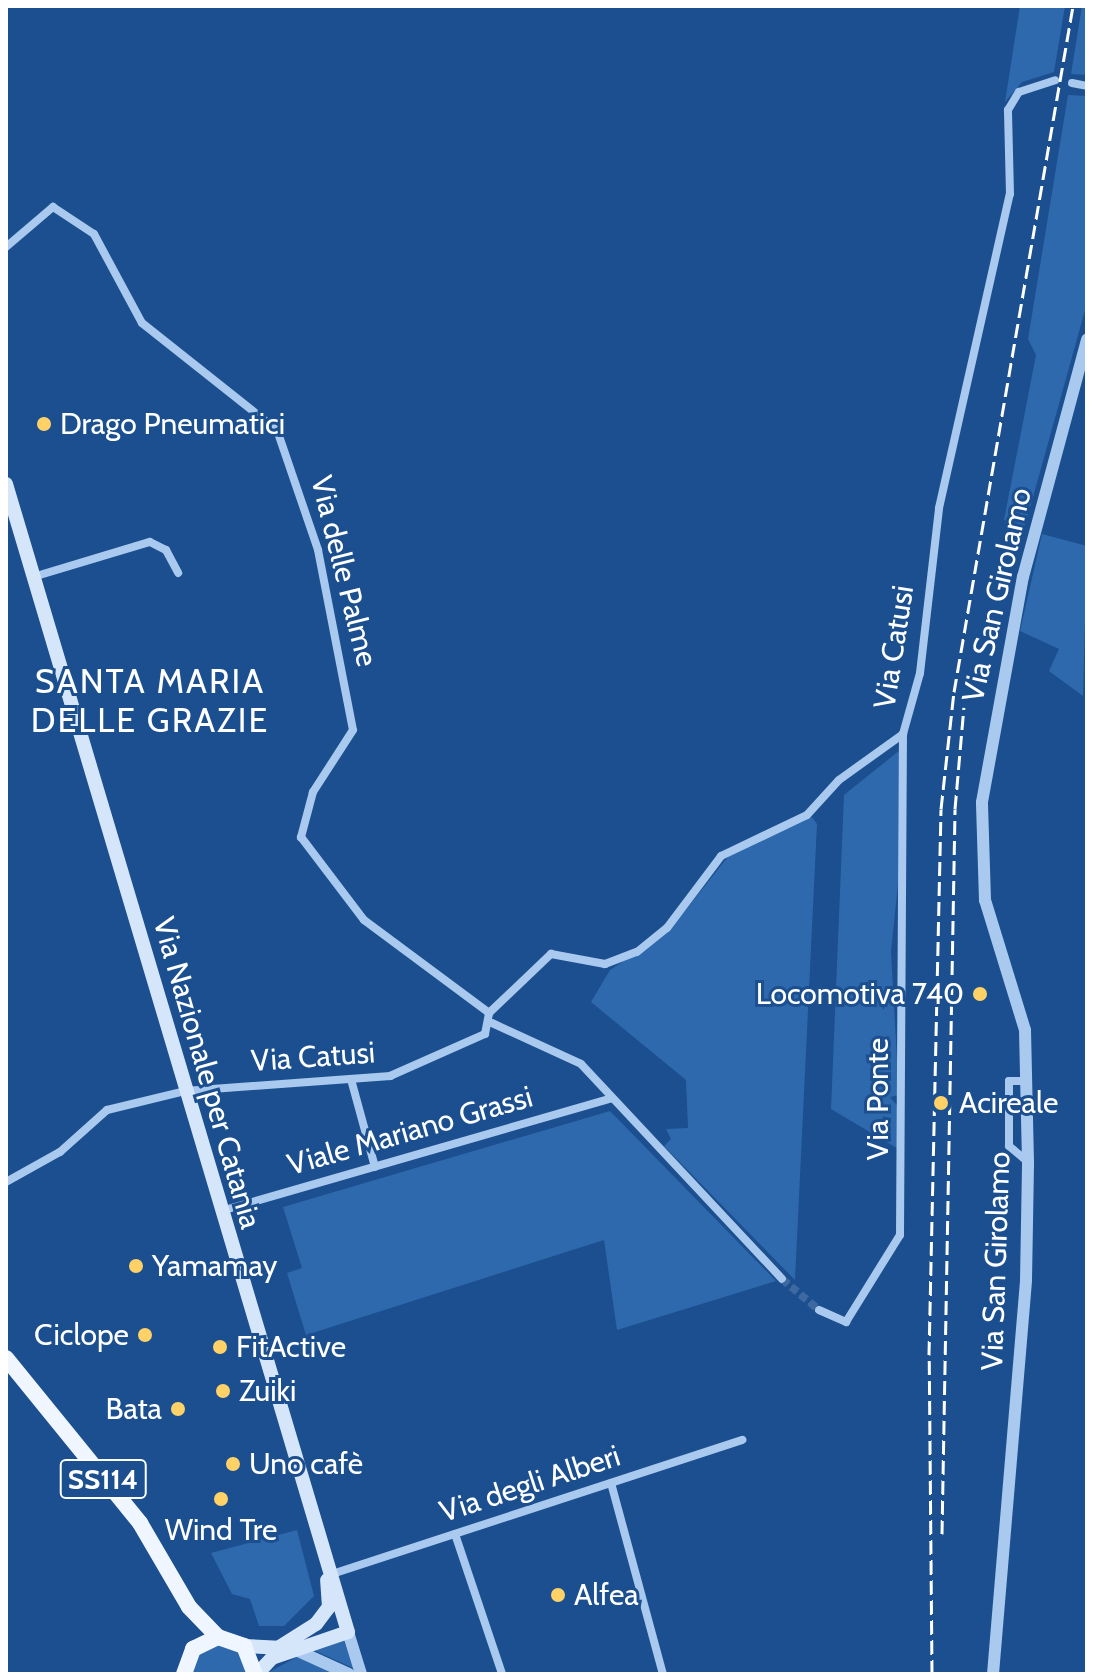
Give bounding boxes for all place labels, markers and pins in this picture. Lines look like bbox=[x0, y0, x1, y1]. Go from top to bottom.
place label: Drago Pneumatici bbox=[60, 406, 285, 442]
marker: Drago Pneumatici bbox=[35, 415, 53, 433]
place label: Locomotiva 740 bbox=[756, 976, 964, 1012]
marker: Locomotiva 740 bbox=[971, 985, 989, 1003]
place label: Acireale bbox=[959, 1085, 1058, 1121]
marker: Acireale bbox=[930, 1092, 952, 1114]
place label: Yamamay bbox=[152, 1248, 277, 1284]
marker: Yamamay bbox=[127, 1257, 145, 1275]
place label: Ciclope bbox=[34, 1317, 129, 1353]
marker: Ciclope bbox=[136, 1326, 154, 1344]
place label: FitActive bbox=[236, 1329, 346, 1365]
marker: FitActive bbox=[211, 1338, 229, 1356]
place label: Zuiki bbox=[239, 1373, 296, 1409]
marker: Zuiki bbox=[214, 1382, 232, 1400]
place label: Bata bbox=[105, 1391, 162, 1427]
marker: Bata bbox=[169, 1400, 187, 1418]
place label: Uno cafè bbox=[249, 1446, 363, 1482]
marker: Uno cafè bbox=[224, 1455, 242, 1473]
marker: Wind Tre bbox=[212, 1490, 230, 1508]
place label: Wind Tre bbox=[165, 1512, 277, 1548]
place label: Alfea bbox=[574, 1577, 639, 1613]
marker: Alfea bbox=[549, 1586, 567, 1604]

